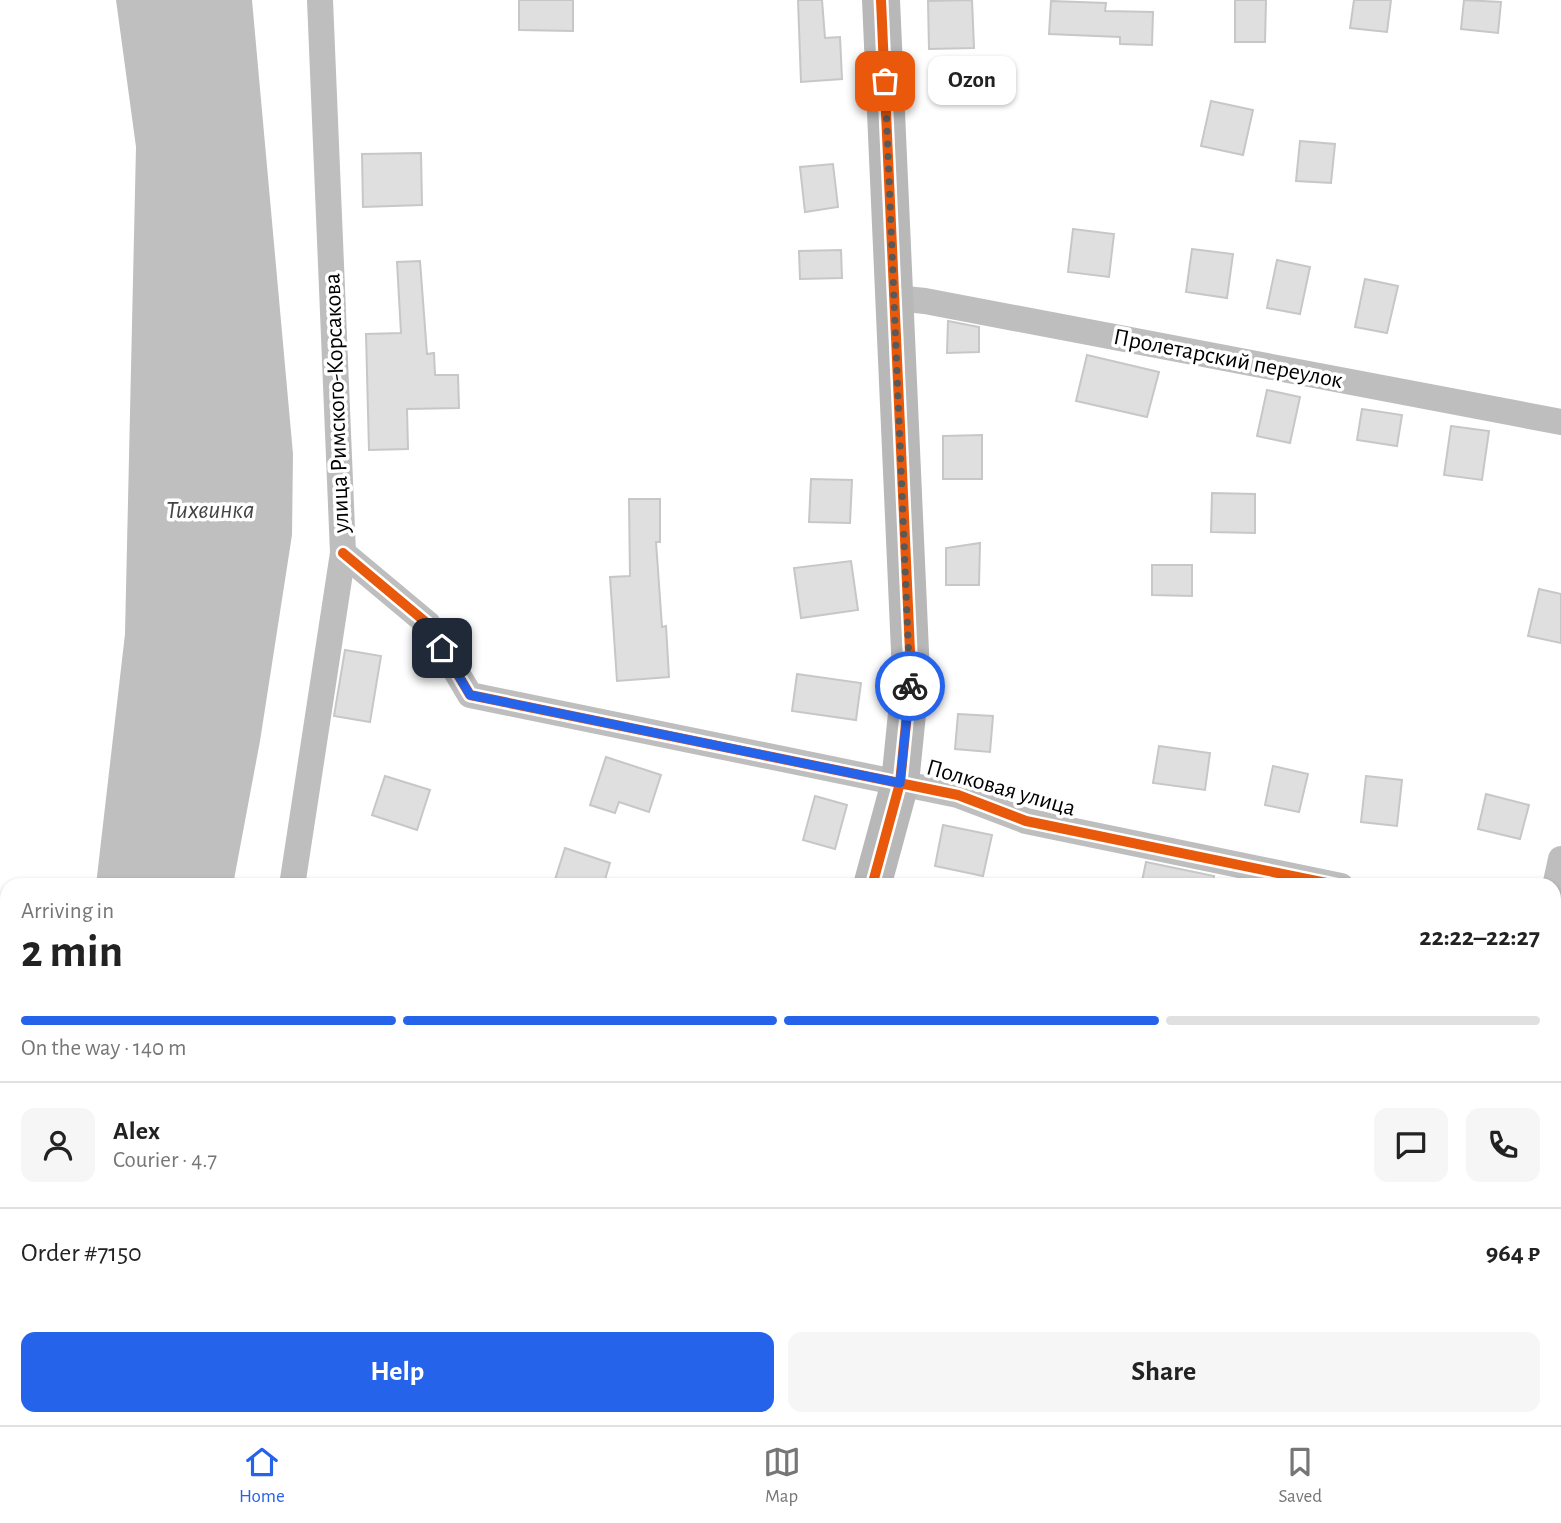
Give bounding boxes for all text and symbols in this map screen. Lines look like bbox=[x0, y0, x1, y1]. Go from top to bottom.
pin bbox=[855, 51, 915, 111]
callout: Ozon bbox=[927, 56, 1015, 106]
icon: bag bbox=[866, 62, 904, 100]
text: Ozon bbox=[948, 69, 996, 92]
street label: улица Римского-Корсакова bbox=[320, 273, 354, 534]
street label: Пролетарский переулок bbox=[1111, 325, 1345, 393]
water label: Тихвинка bbox=[166, 497, 254, 523]
pin bbox=[412, 618, 472, 678]
icon: home bbox=[423, 629, 461, 667]
courier bbox=[875, 651, 945, 721]
icon: bike bbox=[891, 667, 929, 705]
street label: Полковая улица bbox=[924, 755, 1078, 821]
text: Arriving in bbox=[21, 900, 114, 923]
text: 22:22–22:27 bbox=[1419, 924, 1540, 950]
text: 2 min bbox=[21, 929, 123, 975]
text: On the way · 140 m bbox=[21, 1037, 186, 1060]
button: person bbox=[21, 1108, 95, 1182]
button: chat bbox=[1374, 1108, 1448, 1182]
button: phone bbox=[1466, 1108, 1540, 1182]
text: Alex bbox=[113, 1118, 160, 1144]
text: Courier · 4.7 bbox=[113, 1149, 217, 1172]
text: Order #7150 bbox=[21, 1240, 142, 1266]
text: 964 ₽ bbox=[1486, 1240, 1540, 1266]
button: Help bbox=[21, 1332, 774, 1412]
button: Share bbox=[788, 1332, 1540, 1412]
tab: Home bbox=[239, 1443, 285, 1508]
tab: Map bbox=[763, 1443, 801, 1508]
tab: Saved bbox=[1279, 1443, 1322, 1508]

